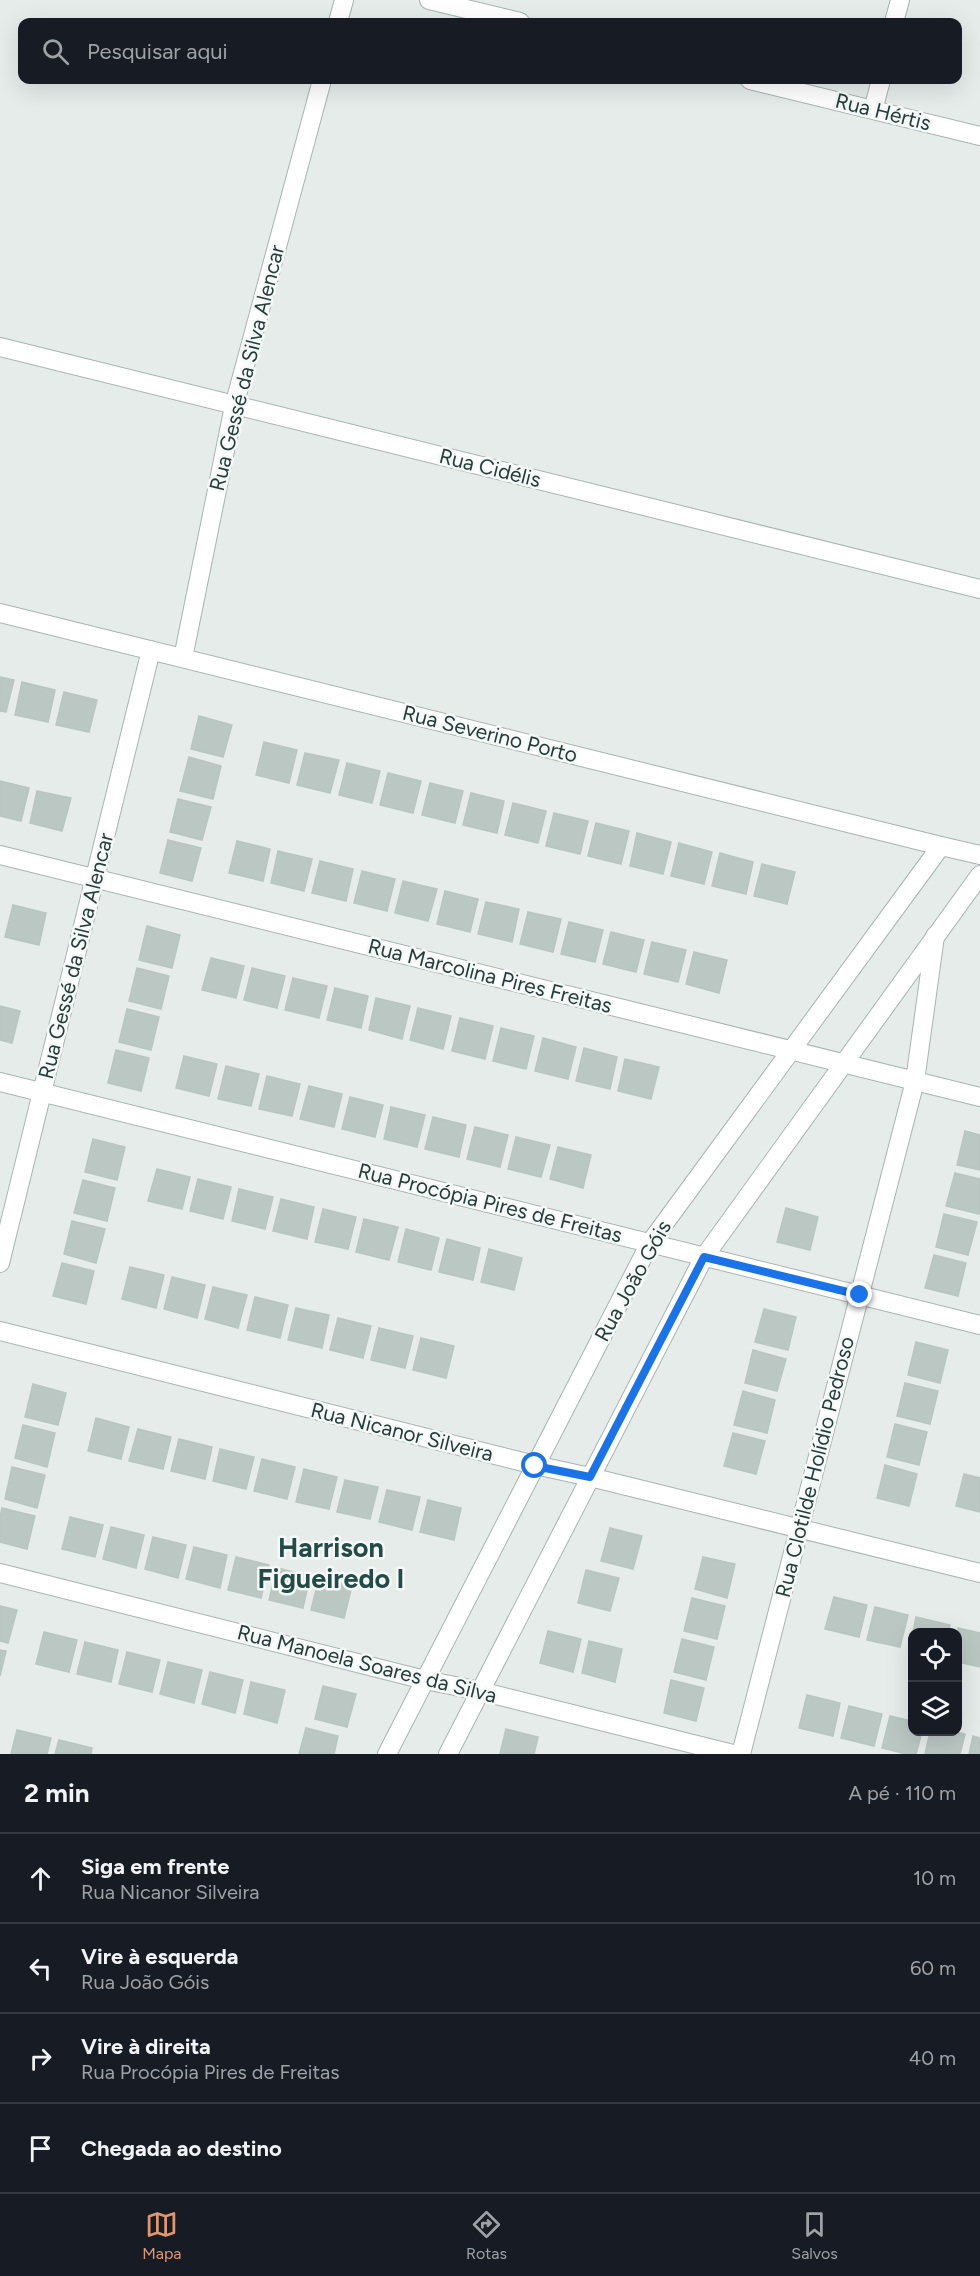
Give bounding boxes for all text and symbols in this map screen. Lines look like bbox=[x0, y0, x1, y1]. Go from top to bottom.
search box bbox=[18, 18, 962, 84]
icon: search bbox=[39, 35, 72, 68]
text: Pesquisar aqui bbox=[87, 38, 228, 65]
street label: Rua Hértis bbox=[833, 88, 934, 135]
street label: Rua Gessé da Silva Alencar bbox=[204, 242, 289, 494]
street label: Rua Cidélis bbox=[437, 443, 544, 492]
street label: Rua Severino Porto bbox=[400, 700, 580, 767]
street label: Rua Gessé da Silva Alencar bbox=[33, 830, 118, 1082]
street label: Rua Marcolina Pires Freitas bbox=[366, 933, 615, 1018]
street label: Rua Procópia Pires de Freitas bbox=[355, 1158, 625, 1247]
street label: Rua João Góis bbox=[589, 1216, 676, 1346]
route end bbox=[846, 1281, 872, 1307]
street label: Rua Clotilde Holídio Pedroso bbox=[770, 1334, 859, 1600]
street label: Rua Nicanor Silveira bbox=[308, 1397, 496, 1466]
route start bbox=[521, 1452, 547, 1478]
district label: Harrison Figueiredo I bbox=[258, 1531, 404, 1595]
street label: Rua Manoela Soares da Silva bbox=[235, 1619, 499, 1708]
map controls bbox=[908, 1628, 962, 1736]
button: locate bbox=[908, 1628, 962, 1682]
button: layers bbox=[908, 1682, 962, 1736]
text: 2 min bbox=[24, 1777, 90, 1809]
text: A pé · 110 m bbox=[849, 1781, 956, 1805]
text: Siga em frente bbox=[81, 1853, 229, 1880]
icon: ahead bbox=[24, 1862, 57, 1895]
text: 10 m bbox=[913, 1866, 956, 1890]
text: Rua Nicanor Silveira bbox=[81, 1880, 259, 1904]
text: Vire à esquerda bbox=[81, 1943, 239, 1970]
icon: left bbox=[24, 1952, 57, 1985]
text: 60 m bbox=[910, 1956, 956, 1980]
text: Rua João Góis bbox=[81, 1970, 209, 1994]
text: Vire à direita bbox=[81, 2033, 211, 2060]
icon: right bbox=[24, 2042, 57, 2075]
text: 40 m bbox=[909, 2046, 956, 2070]
text: Rua Procópia Pires de Freitas bbox=[81, 2060, 339, 2084]
icon: arrive bbox=[24, 2132, 57, 2165]
text: Chegada ao destino bbox=[81, 2135, 282, 2162]
tab: Mapa bbox=[142, 2208, 182, 2263]
tab: Rotas bbox=[466, 2208, 507, 2263]
tab: Salvos bbox=[791, 2208, 838, 2263]

